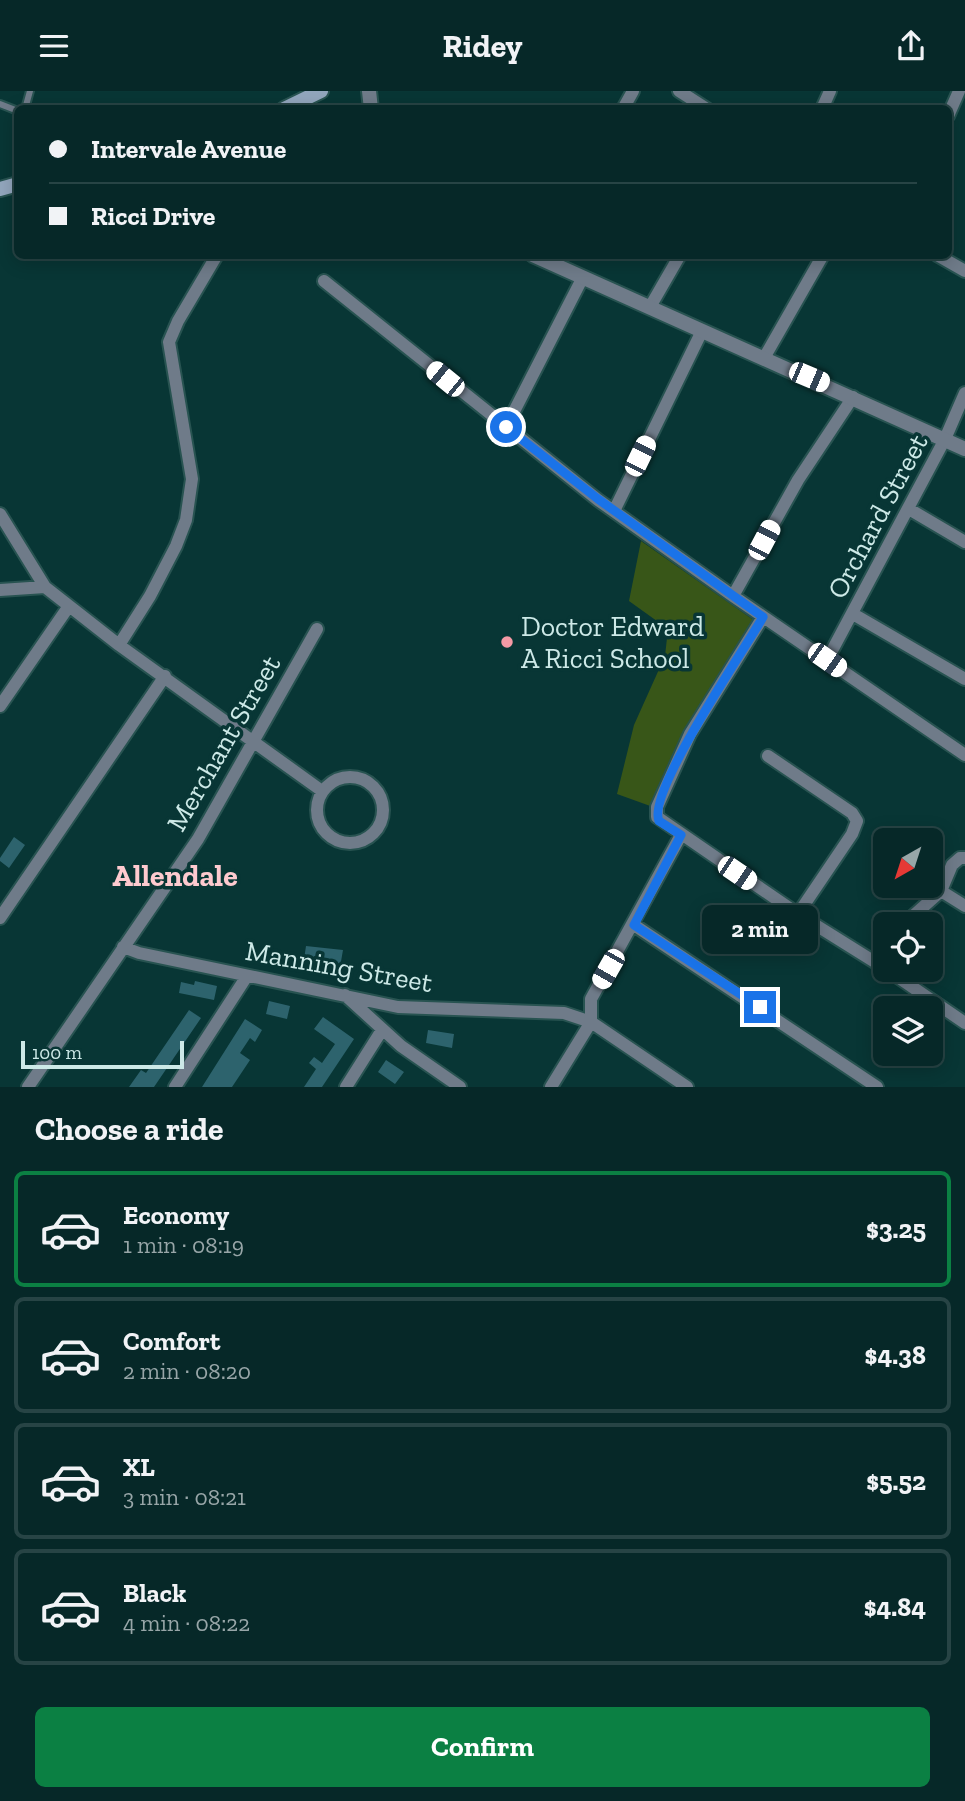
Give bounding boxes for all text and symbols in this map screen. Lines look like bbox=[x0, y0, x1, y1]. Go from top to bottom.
icon: menu bbox=[35, 27, 73, 65]
text: Ridey bbox=[442, 27, 523, 65]
icon: share bbox=[892, 27, 930, 65]
text: Intervale Avenue bbox=[91, 133, 286, 165]
text: Ricci Drive bbox=[91, 200, 215, 232]
car bbox=[423, 358, 468, 400]
car bbox=[786, 359, 833, 395]
route start bbox=[490, 411, 522, 443]
street label: Orchard Street bbox=[820, 428, 935, 604]
car bbox=[622, 433, 659, 479]
car bbox=[745, 517, 784, 563]
place label: Doctor Edward A Ricci School bbox=[521, 610, 704, 675]
marker: Doctor Edward A Ricci School bbox=[499, 634, 515, 650]
car bbox=[804, 639, 851, 681]
street label: Merchant Street bbox=[160, 649, 287, 837]
north arrow bbox=[873, 828, 943, 898]
map controls bbox=[873, 828, 943, 1066]
car bbox=[714, 853, 761, 893]
district label: Allendale bbox=[112, 858, 238, 894]
callout: 2 min bbox=[702, 905, 818, 955]
button: locate bbox=[873, 912, 943, 982]
text: 2 min bbox=[731, 915, 789, 943]
street label: Manning Street bbox=[243, 934, 436, 999]
car bbox=[589, 946, 628, 992]
route end bbox=[744, 991, 776, 1023]
button: layers bbox=[873, 996, 943, 1066]
scale bar bbox=[21, 1038, 184, 1070]
text: 100 m bbox=[32, 1041, 82, 1064]
text: Choose a ride bbox=[35, 1110, 223, 1148]
icon: car bbox=[39, 1198, 102, 1261]
text: Economy bbox=[123, 1199, 229, 1231]
text: $3.25 bbox=[866, 1213, 926, 1245]
text: 1 min · 08:19 bbox=[123, 1231, 244, 1259]
icon: car bbox=[39, 1324, 102, 1387]
text: Comfort bbox=[123, 1325, 220, 1357]
text: $4.38 bbox=[865, 1339, 926, 1371]
text: 2 min · 08:20 bbox=[123, 1357, 251, 1385]
icon: car bbox=[39, 1450, 102, 1513]
text: XL bbox=[123, 1451, 155, 1483]
text: $5.52 bbox=[866, 1465, 926, 1497]
text: 3 min · 08:21 bbox=[123, 1483, 246, 1511]
icon: car bbox=[39, 1576, 102, 1639]
text: Black bbox=[123, 1577, 186, 1609]
text: $4.84 bbox=[864, 1591, 926, 1623]
text: 4 min · 08:22 bbox=[123, 1609, 250, 1637]
button: Confirm bbox=[35, 1707, 930, 1787]

